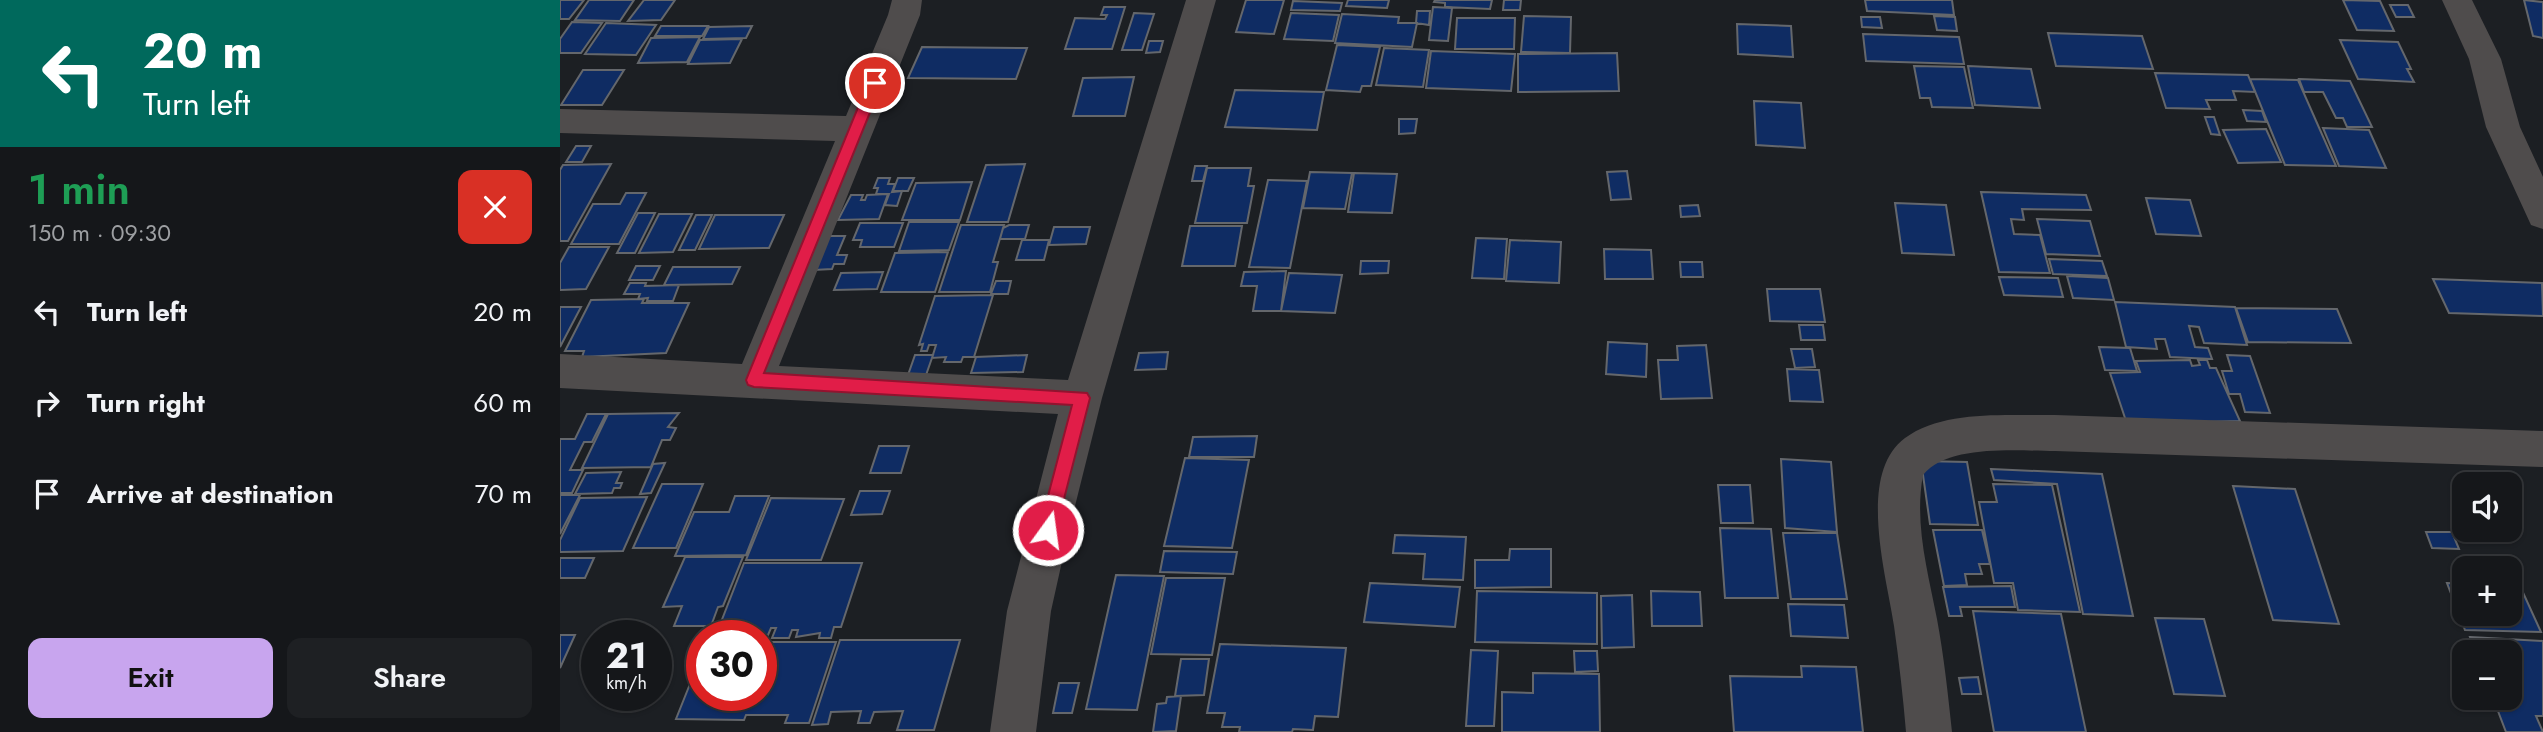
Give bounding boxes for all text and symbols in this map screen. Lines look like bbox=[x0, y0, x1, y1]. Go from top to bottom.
text: 20 m bbox=[143, 16, 262, 86]
icon: left bbox=[28, 28, 119, 119]
pin bbox=[845, 53, 905, 113]
icon: arrive bbox=[856, 64, 894, 102]
text: Turn left bbox=[143, 81, 250, 127]
text: 1 min bbox=[28, 159, 130, 220]
button: close bbox=[458, 170, 532, 244]
text: 150 m · 09:30 bbox=[28, 216, 171, 250]
icon: left bbox=[28, 293, 66, 331]
text: Turn left bbox=[87, 293, 187, 331]
text: 20 m bbox=[474, 293, 532, 331]
icon: right bbox=[28, 384, 66, 422]
text: Turn right bbox=[87, 384, 205, 422]
text: 60 m bbox=[473, 384, 532, 422]
map controls bbox=[2452, 472, 2522, 710]
button: sound bbox=[2452, 472, 2522, 542]
icon: arrive bbox=[28, 475, 66, 513]
text: Arrive at destination bbox=[87, 475, 334, 513]
text: 70 m bbox=[475, 475, 532, 513]
position arrow bbox=[1011, 493, 1085, 567]
button: + bbox=[2452, 556, 2522, 626]
speed limit sign: 30 bbox=[686, 620, 777, 711]
text: 21 bbox=[606, 631, 647, 681]
button: Exit bbox=[28, 638, 273, 718]
button: Share bbox=[287, 638, 532, 718]
button: − bbox=[2452, 640, 2522, 710]
text: km/h bbox=[606, 670, 647, 696]

